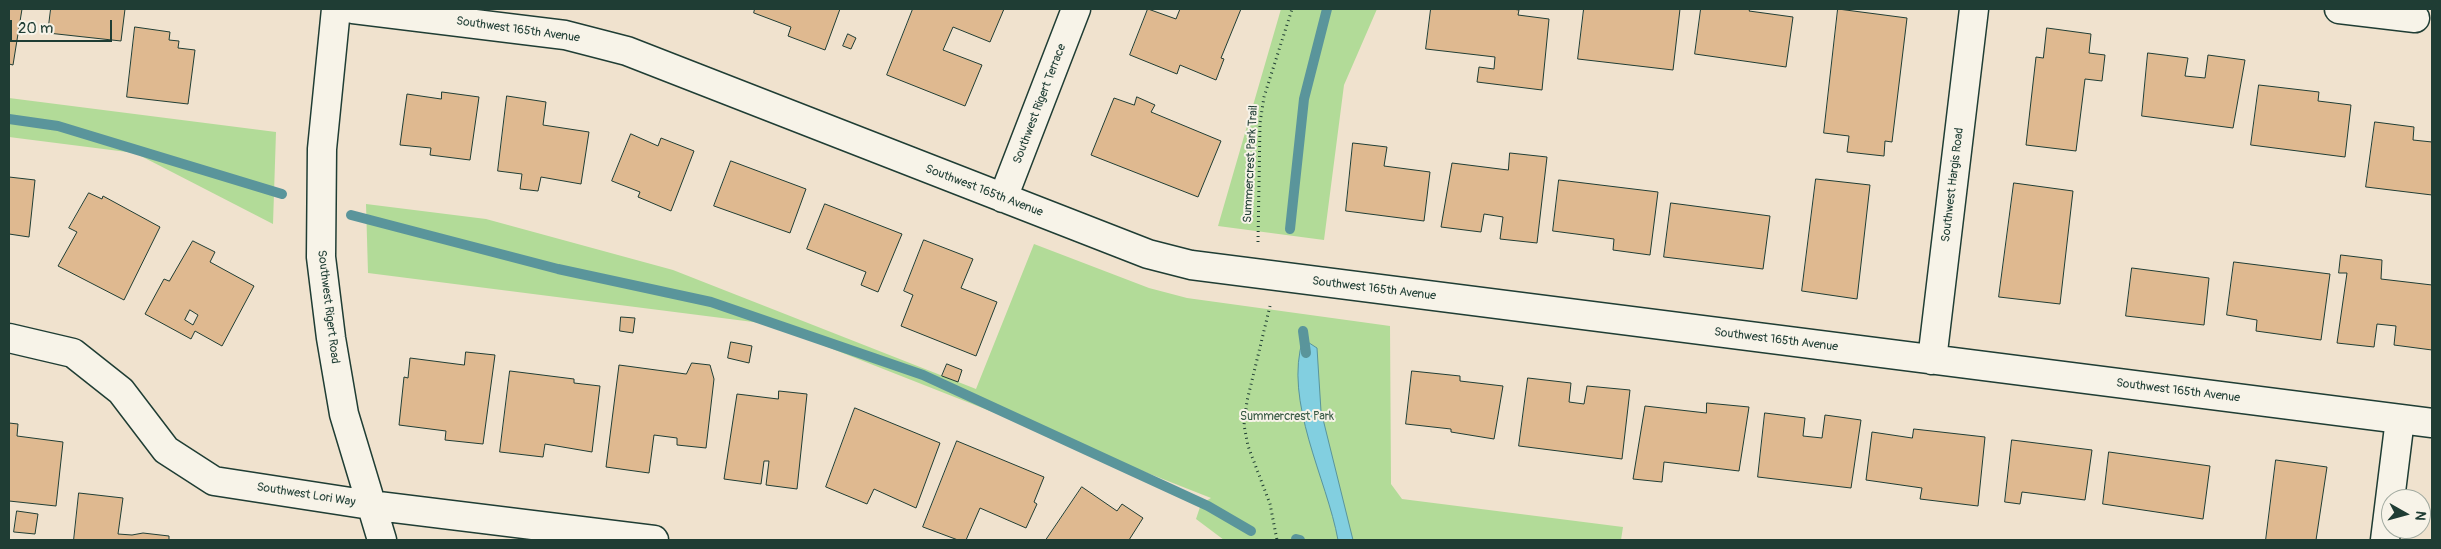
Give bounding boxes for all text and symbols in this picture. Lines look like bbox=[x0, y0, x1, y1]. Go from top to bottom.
scale bar bbox=[12, 10, 115, 42]
street label: Southwest 165th Avenue bbox=[455, 14, 581, 46]
text: 20 m bbox=[18, 19, 53, 38]
street label: Southwest Rigert Terrace bbox=[1010, 42, 1070, 166]
street label: Summercrest Park Trail bbox=[1241, 105, 1261, 223]
street label: Southwest Hargis Road bbox=[1939, 127, 1967, 243]
street label: Southwest 165th Avenue bbox=[923, 162, 1045, 220]
street label: Southwest Rigert Road bbox=[314, 249, 342, 365]
street label: Southwest 165th Avenue bbox=[1311, 274, 1437, 304]
street label: Southwest 165th Avenue bbox=[1713, 325, 1839, 355]
street label: Southwest 165th Avenue bbox=[2115, 376, 2241, 406]
park label: Summercrest Park bbox=[1240, 410, 1334, 424]
street label: Southwest Lori Way bbox=[256, 480, 356, 510]
north arrow bbox=[2381, 489, 2431, 539]
text: N bbox=[2411, 510, 2429, 522]

